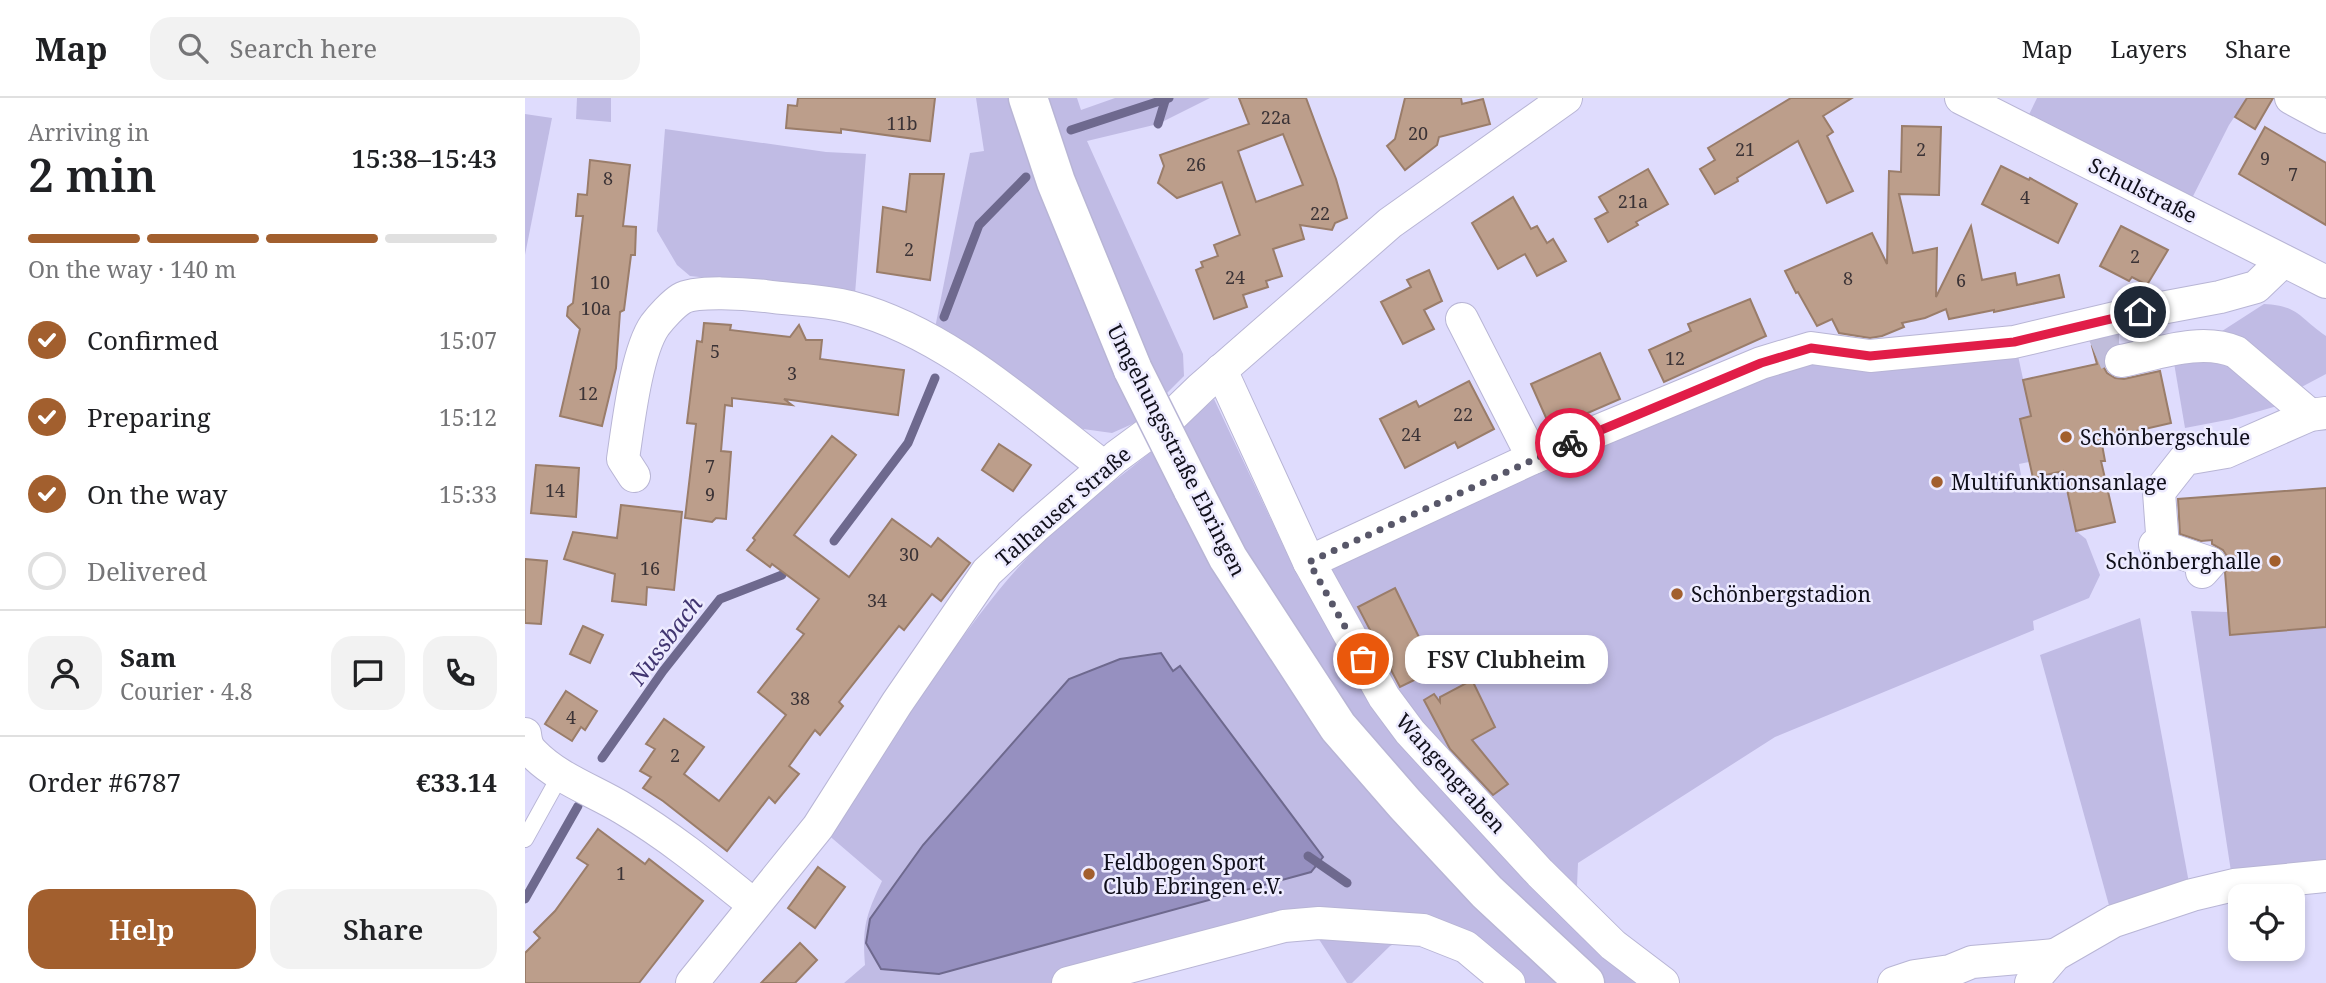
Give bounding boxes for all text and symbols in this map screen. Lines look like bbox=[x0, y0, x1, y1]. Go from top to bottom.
search box bbox=[150, 17, 640, 80]
text: Map bbox=[35, 26, 108, 71]
icon: search bbox=[174, 29, 212, 67]
text: Search here bbox=[230, 30, 377, 66]
text: Map bbox=[2022, 32, 2073, 65]
text: Layers bbox=[2111, 32, 2187, 65]
text: Share bbox=[2225, 32, 2291, 65]
house number: 22a bbox=[1261, 105, 1291, 129]
house number: 11b bbox=[886, 111, 918, 135]
text: Arriving in bbox=[28, 116, 149, 148]
house number: 20 bbox=[1408, 121, 1428, 145]
house number: 21 bbox=[1735, 137, 1755, 161]
house number: 2 bbox=[1916, 137, 1926, 161]
text: 15:38–15:43 bbox=[351, 140, 497, 176]
text: 2 min bbox=[28, 143, 156, 205]
house number: 9 bbox=[2260, 146, 2270, 170]
street label: Schulstraße bbox=[2084, 151, 2202, 229]
house number: 26 bbox=[1186, 152, 1206, 176]
house number: 7 bbox=[2288, 162, 2298, 186]
house number: 8 bbox=[603, 166, 613, 190]
house number: 4 bbox=[2020, 185, 2030, 209]
house number: 21a bbox=[1618, 189, 1648, 213]
house number: 22 bbox=[1310, 201, 1330, 225]
house number: 2 bbox=[904, 237, 914, 261]
house number: 2 bbox=[2130, 244, 2140, 268]
text: On the way · 140 m bbox=[28, 253, 236, 285]
house number: 24 bbox=[1225, 265, 1245, 289]
house number: 8 bbox=[1843, 266, 1853, 290]
house number: 6 bbox=[1956, 268, 1966, 292]
house number: 10 bbox=[590, 270, 610, 294]
pin bbox=[2110, 282, 2170, 342]
icon: home bbox=[2121, 293, 2159, 331]
house number: 10a bbox=[581, 296, 611, 320]
street label: Umgehungsstraße Ebringen bbox=[1101, 319, 1253, 581]
icon: check bbox=[28, 321, 66, 359]
text: Confirmed bbox=[87, 322, 219, 358]
text: 15:07 bbox=[439, 324, 497, 356]
house number: 5 bbox=[710, 339, 720, 363]
house number: 12 bbox=[1665, 346, 1685, 370]
house number: 3 bbox=[787, 361, 797, 385]
house number: 12 bbox=[578, 381, 598, 405]
icon: check bbox=[28, 398, 66, 436]
text: Preparing bbox=[87, 399, 211, 435]
text: 15:12 bbox=[439, 401, 497, 433]
house number: 22 bbox=[1453, 402, 1473, 426]
courier bbox=[1535, 408, 1605, 478]
house number: 24 bbox=[1401, 422, 1421, 446]
place label: Schönbergschule bbox=[2080, 423, 2250, 451]
icon: bike bbox=[1551, 424, 1589, 462]
marker: Schönbergschule bbox=[2058, 429, 2074, 445]
street label: Talhauser Straße bbox=[990, 440, 1136, 572]
house number: 7 bbox=[705, 454, 715, 478]
place label: Multifunktionsanlage bbox=[1951, 468, 2167, 496]
marker: Multifunktionsanlage bbox=[1929, 474, 1945, 490]
icon: check bbox=[28, 475, 66, 513]
text: On the way bbox=[87, 476, 227, 512]
text: 15:33 bbox=[439, 478, 497, 510]
house number: 14 bbox=[545, 478, 565, 502]
house number: 9 bbox=[705, 482, 715, 506]
house number: 30 bbox=[899, 542, 919, 566]
place label: Schönberghalle bbox=[2106, 547, 2261, 575]
text: Delivered bbox=[87, 553, 207, 589]
marker: Schönberghalle bbox=[2267, 553, 2283, 569]
house number: 16 bbox=[640, 556, 660, 580]
place label: Schönbergstadion bbox=[1691, 580, 1871, 608]
marker: Schönbergstadion bbox=[1669, 586, 1685, 602]
house number: 34 bbox=[867, 588, 887, 612]
water label: Nussbach bbox=[620, 589, 709, 692]
pin bbox=[1333, 629, 1393, 689]
callout: FSV Clubheim bbox=[1405, 634, 1608, 684]
button: person bbox=[28, 636, 102, 710]
button: chat bbox=[331, 636, 405, 710]
button: phone bbox=[423, 636, 497, 710]
text: Sam bbox=[120, 639, 176, 675]
icon: bag bbox=[1344, 640, 1382, 678]
text: FSV Clubheim bbox=[1427, 643, 1586, 675]
text: Courier · 4.8 bbox=[120, 675, 253, 707]
house number: 38 bbox=[790, 686, 810, 710]
house number: 4 bbox=[566, 705, 576, 729]
street label: Wangengraben bbox=[1390, 707, 1512, 839]
house number: 2 bbox=[670, 743, 680, 767]
text: Order #6787 bbox=[28, 764, 181, 800]
text: €33.14 bbox=[416, 764, 497, 800]
place label: Feldbogen Sport Club Ebringen e.V. bbox=[1103, 848, 1283, 900]
house number: 1 bbox=[616, 861, 626, 885]
marker: Feldbogen Sport Club Ebringen e.V. bbox=[1081, 866, 1097, 882]
map controls bbox=[2228, 884, 2305, 961]
button: locate bbox=[2228, 884, 2305, 961]
button: Help bbox=[28, 889, 256, 969]
button: Share bbox=[270, 889, 497, 969]

